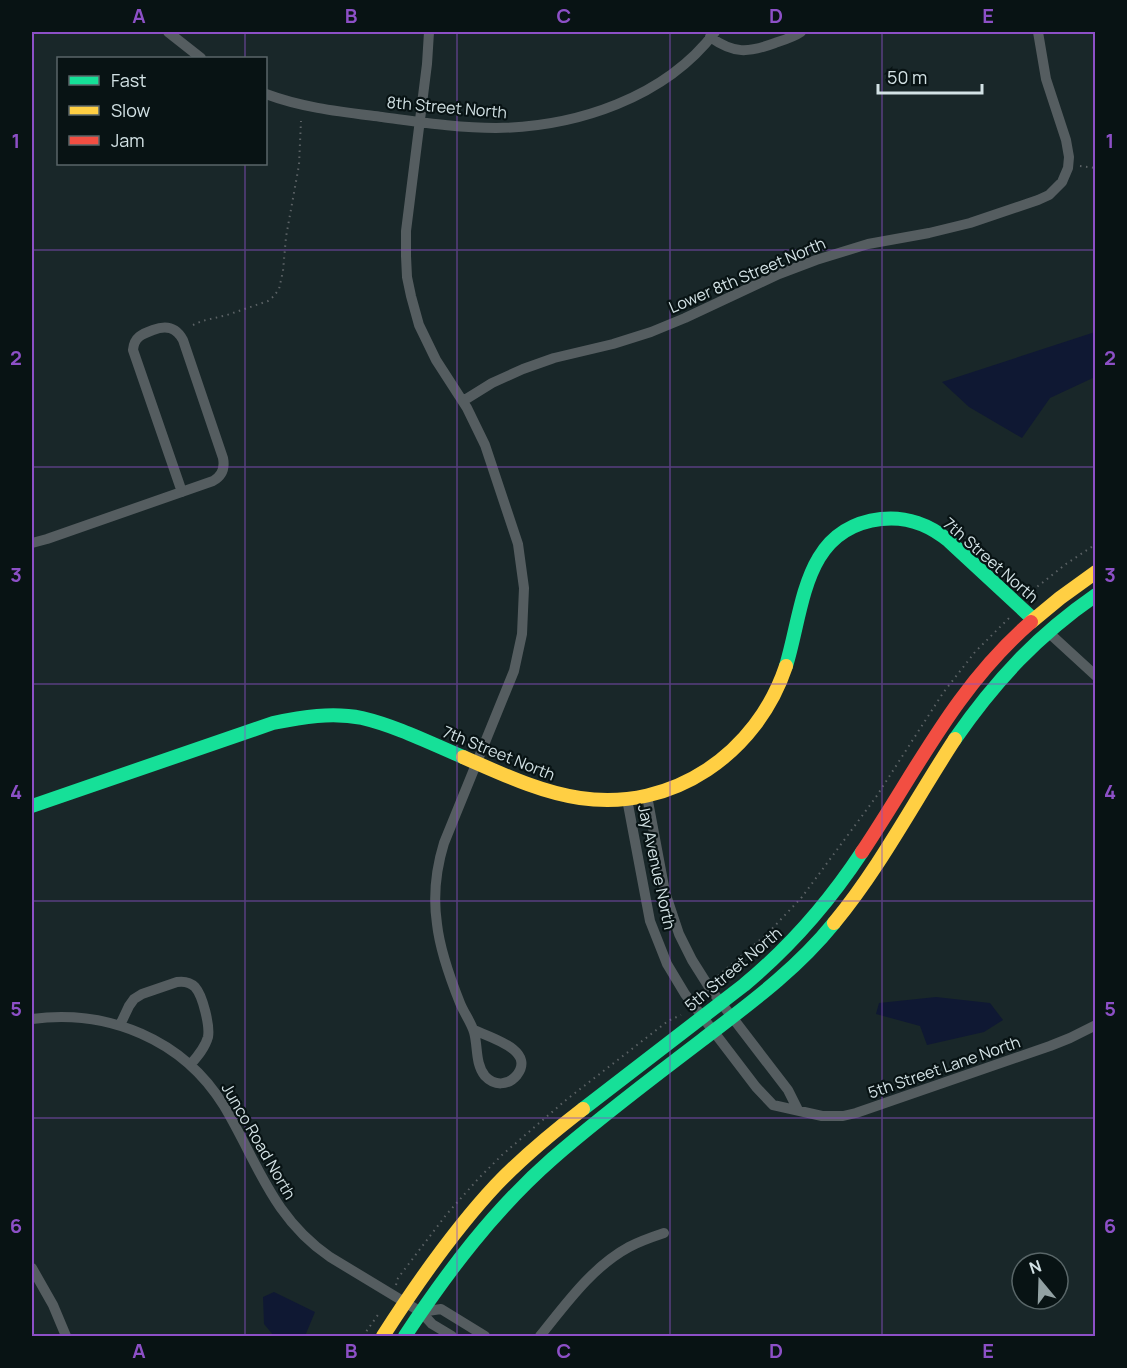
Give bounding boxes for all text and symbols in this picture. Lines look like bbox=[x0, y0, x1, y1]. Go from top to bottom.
text: A bbox=[132, 2, 146, 29]
text: B bbox=[345, 2, 358, 29]
text: C bbox=[557, 2, 571, 29]
text: D bbox=[769, 2, 783, 29]
text: E bbox=[982, 2, 994, 29]
legend bbox=[57, 57, 267, 165]
scale bar bbox=[878, 57, 982, 95]
text: 50 m bbox=[887, 65, 927, 89]
text: Fast bbox=[111, 68, 146, 92]
street label: 8th Street North bbox=[386, 91, 508, 123]
text: Slow bbox=[111, 98, 151, 122]
text: 1 bbox=[12, 127, 20, 154]
text: 1 bbox=[1106, 127, 1114, 154]
text: Jam bbox=[111, 128, 145, 152]
street label: Lower 8th Street North bbox=[665, 232, 829, 318]
text: 2 bbox=[10, 344, 22, 371]
text: 2 bbox=[1104, 344, 1116, 371]
street label: 7th Street North bbox=[939, 513, 1043, 607]
text: 3 bbox=[10, 561, 22, 588]
text: 3 bbox=[1104, 561, 1116, 588]
street label: 7th Street North bbox=[440, 720, 558, 786]
text: 4 bbox=[10, 778, 22, 805]
text: 4 bbox=[1104, 778, 1116, 805]
street label: Jay Avenue North bbox=[633, 802, 681, 932]
street label: 5th Street North bbox=[680, 922, 786, 1016]
text: 5 bbox=[10, 995, 22, 1022]
text: 5 bbox=[1104, 995, 1116, 1022]
street label: 5th Street Lane North bbox=[865, 1031, 1023, 1103]
street label: Junco Road North bbox=[217, 1079, 301, 1203]
text: 6 bbox=[10, 1212, 22, 1239]
text: 6 bbox=[1104, 1212, 1116, 1239]
north arrow bbox=[1010, 1251, 1070, 1311]
text: N bbox=[1026, 1255, 1044, 1279]
text: A bbox=[132, 1337, 146, 1364]
text: B bbox=[345, 1337, 358, 1364]
text: C bbox=[557, 1337, 571, 1364]
text: D bbox=[769, 1337, 783, 1364]
text: E bbox=[982, 1337, 994, 1364]

